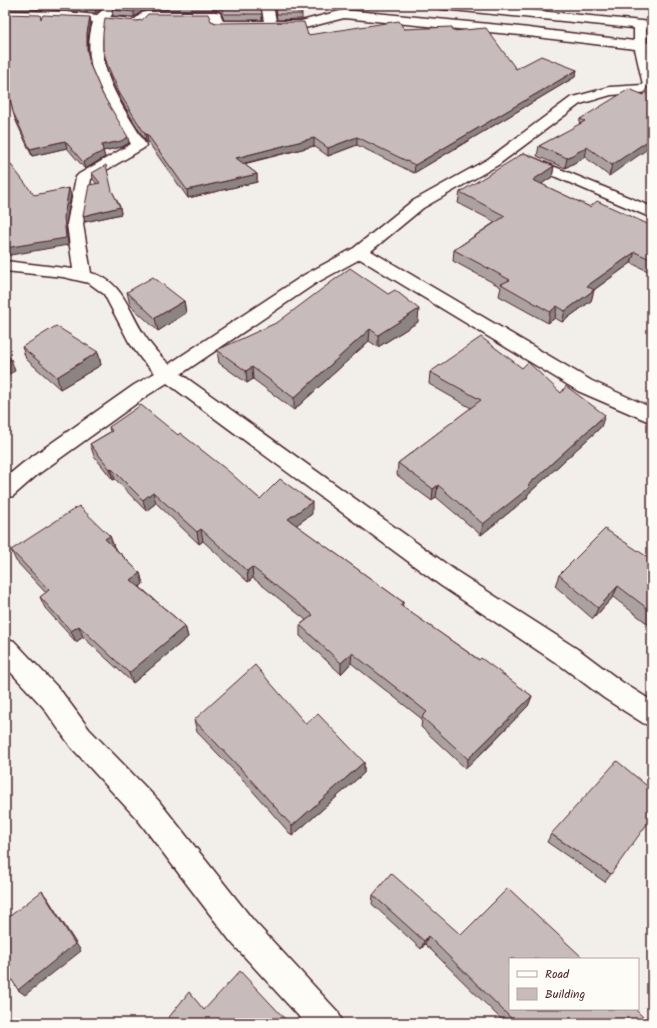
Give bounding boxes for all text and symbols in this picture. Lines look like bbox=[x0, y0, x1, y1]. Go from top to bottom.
legend bbox=[509, 958, 639, 1010]
text: Road bbox=[545, 965, 570, 984]
text: Building bbox=[545, 985, 585, 1004]

